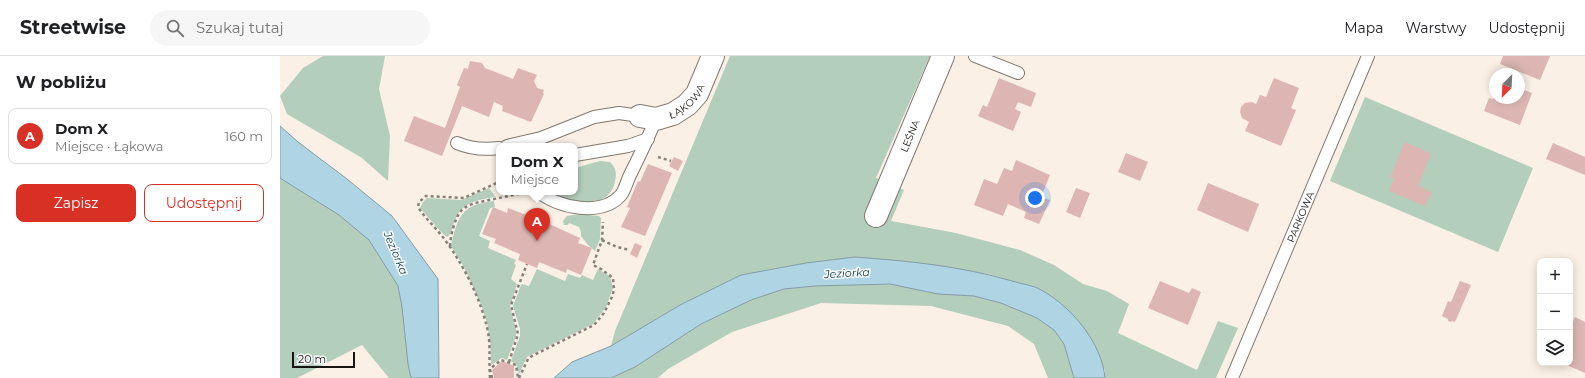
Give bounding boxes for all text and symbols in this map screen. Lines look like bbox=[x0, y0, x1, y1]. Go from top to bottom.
search box bbox=[150, 10, 430, 46]
text: Streetwise bbox=[20, 16, 126, 39]
icon: search bbox=[164, 17, 186, 39]
text: Szukaj tutaj bbox=[196, 18, 284, 37]
text: Mapa bbox=[1344, 19, 1384, 37]
text: Warstwy bbox=[1406, 19, 1466, 37]
text: Udostępnij bbox=[1488, 19, 1565, 37]
north arrow bbox=[1489, 68, 1525, 104]
text: W pobliżu bbox=[16, 72, 106, 92]
street label: ŁĄKOWA bbox=[667, 81, 707, 121]
street label: LEŚNA bbox=[897, 117, 922, 154]
text: Dom X bbox=[55, 119, 108, 138]
text: A bbox=[25, 128, 35, 144]
text: 160 m bbox=[225, 128, 263, 144]
text: Miejsce · Łąkowa bbox=[55, 138, 163, 154]
popup bbox=[496, 143, 578, 195]
text: Dom X bbox=[511, 152, 563, 171]
text: Miejsce bbox=[511, 171, 559, 187]
button: Zapisz bbox=[16, 184, 136, 222]
button: Udostępnij bbox=[144, 184, 264, 222]
your location bbox=[1025, 188, 1045, 208]
street label: PARKOWA bbox=[1284, 189, 1317, 244]
pin: A bbox=[524, 208, 550, 241]
water label: Jeziorka bbox=[380, 228, 411, 277]
map controls bbox=[1537, 258, 1573, 366]
button: + bbox=[1537, 258, 1573, 294]
water label: Jeziorka bbox=[823, 265, 870, 281]
button: − bbox=[1537, 294, 1573, 330]
button: layers bbox=[1537, 330, 1573, 366]
scale bar bbox=[292, 350, 355, 369]
text: 20 m bbox=[298, 352, 326, 366]

